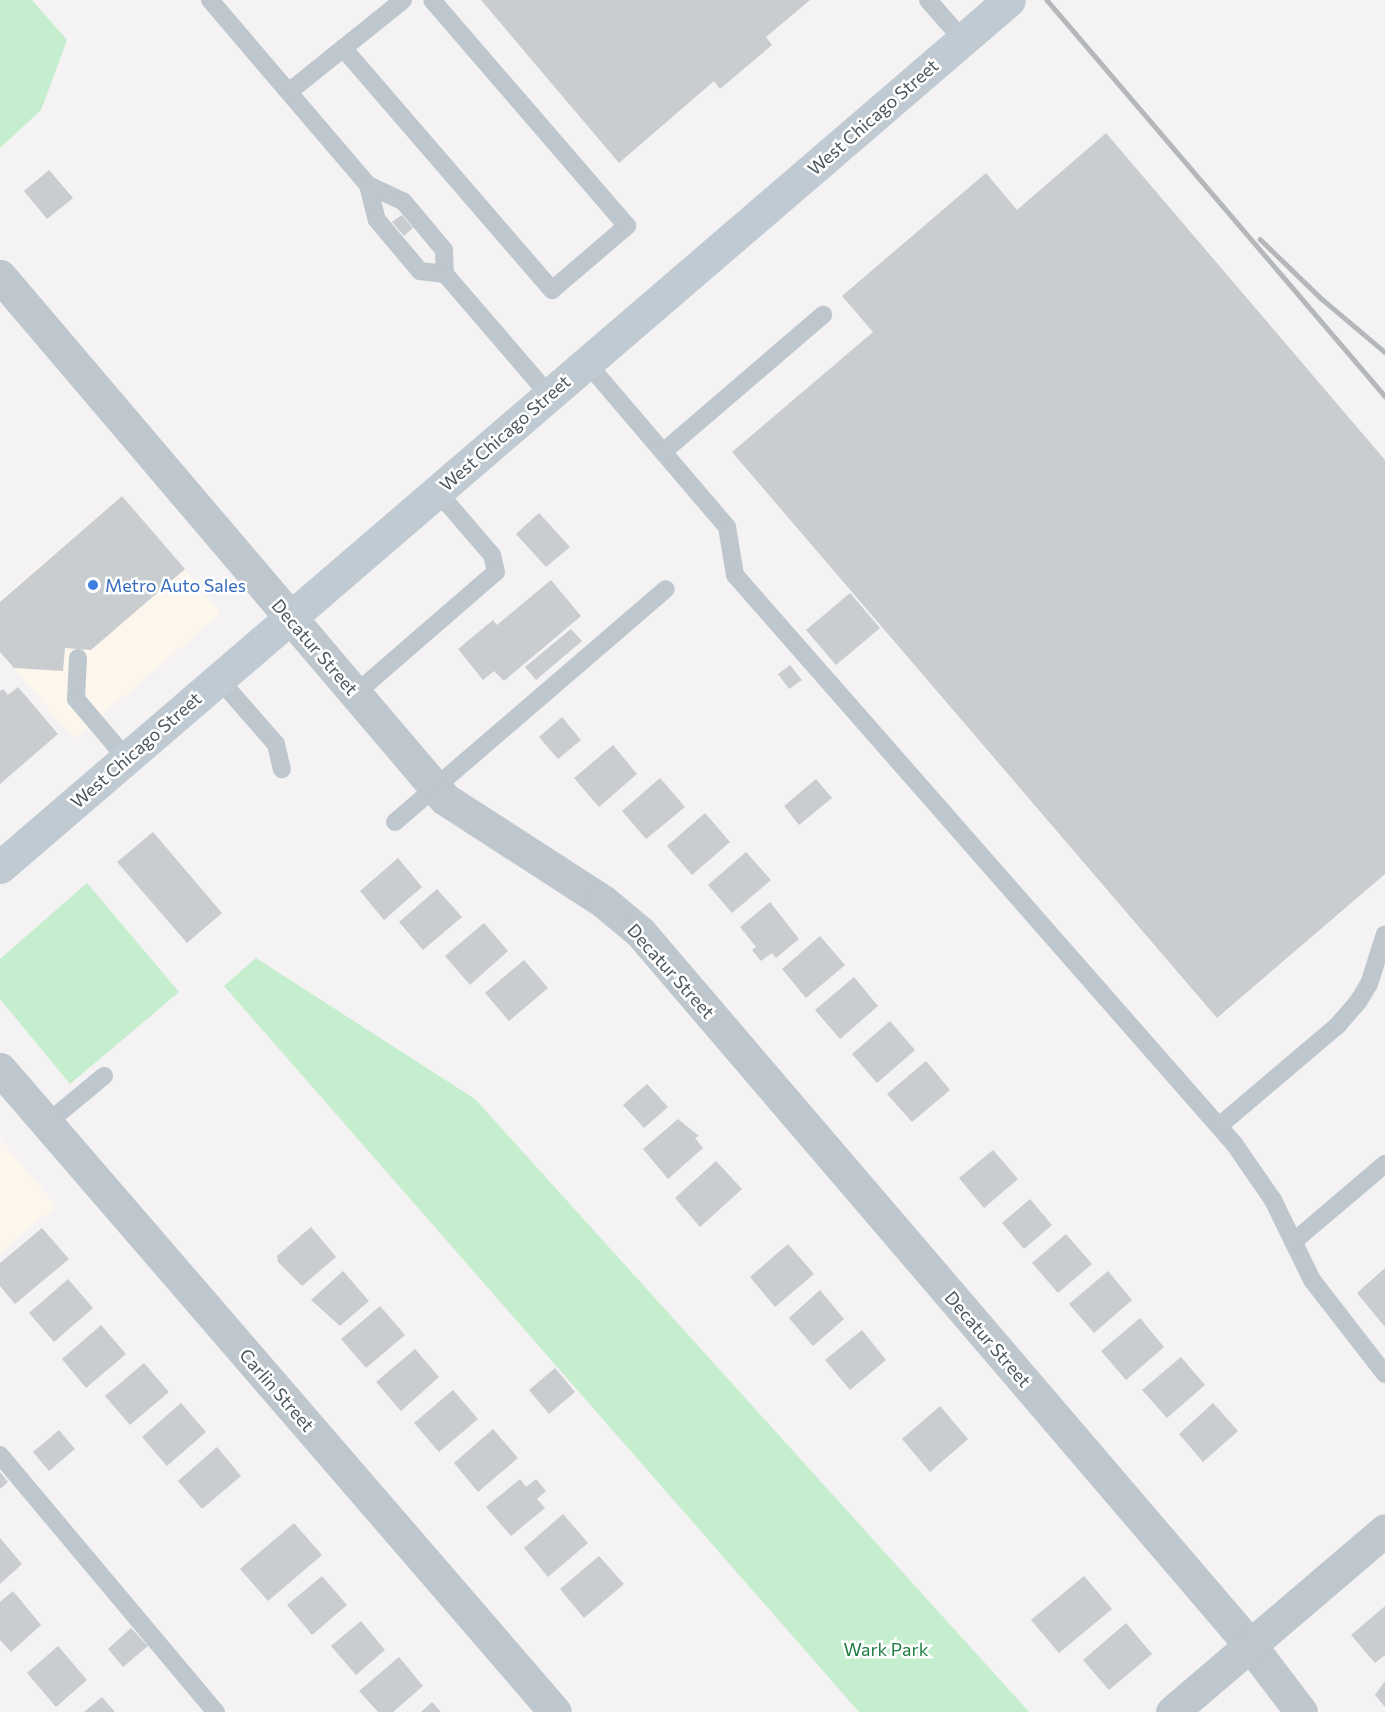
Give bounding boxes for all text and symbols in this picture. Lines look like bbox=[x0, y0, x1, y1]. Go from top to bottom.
street label: West Chicago Street bbox=[803, 54, 943, 180]
street label: West Chicago Street bbox=[435, 370, 575, 496]
place label: Metro Auto Sales bbox=[105, 574, 246, 596]
marker: Metro Auto Sales bbox=[86, 578, 100, 592]
street label: Decatur Street bbox=[267, 595, 363, 699]
street label: West Chicago Street bbox=[66, 687, 206, 813]
street label: Decatur Street bbox=[623, 919, 719, 1023]
street label: Decatur Street bbox=[940, 1287, 1036, 1391]
street label: Carlin Street bbox=[235, 1344, 319, 1436]
park label: Wark Park bbox=[844, 1638, 928, 1660]

